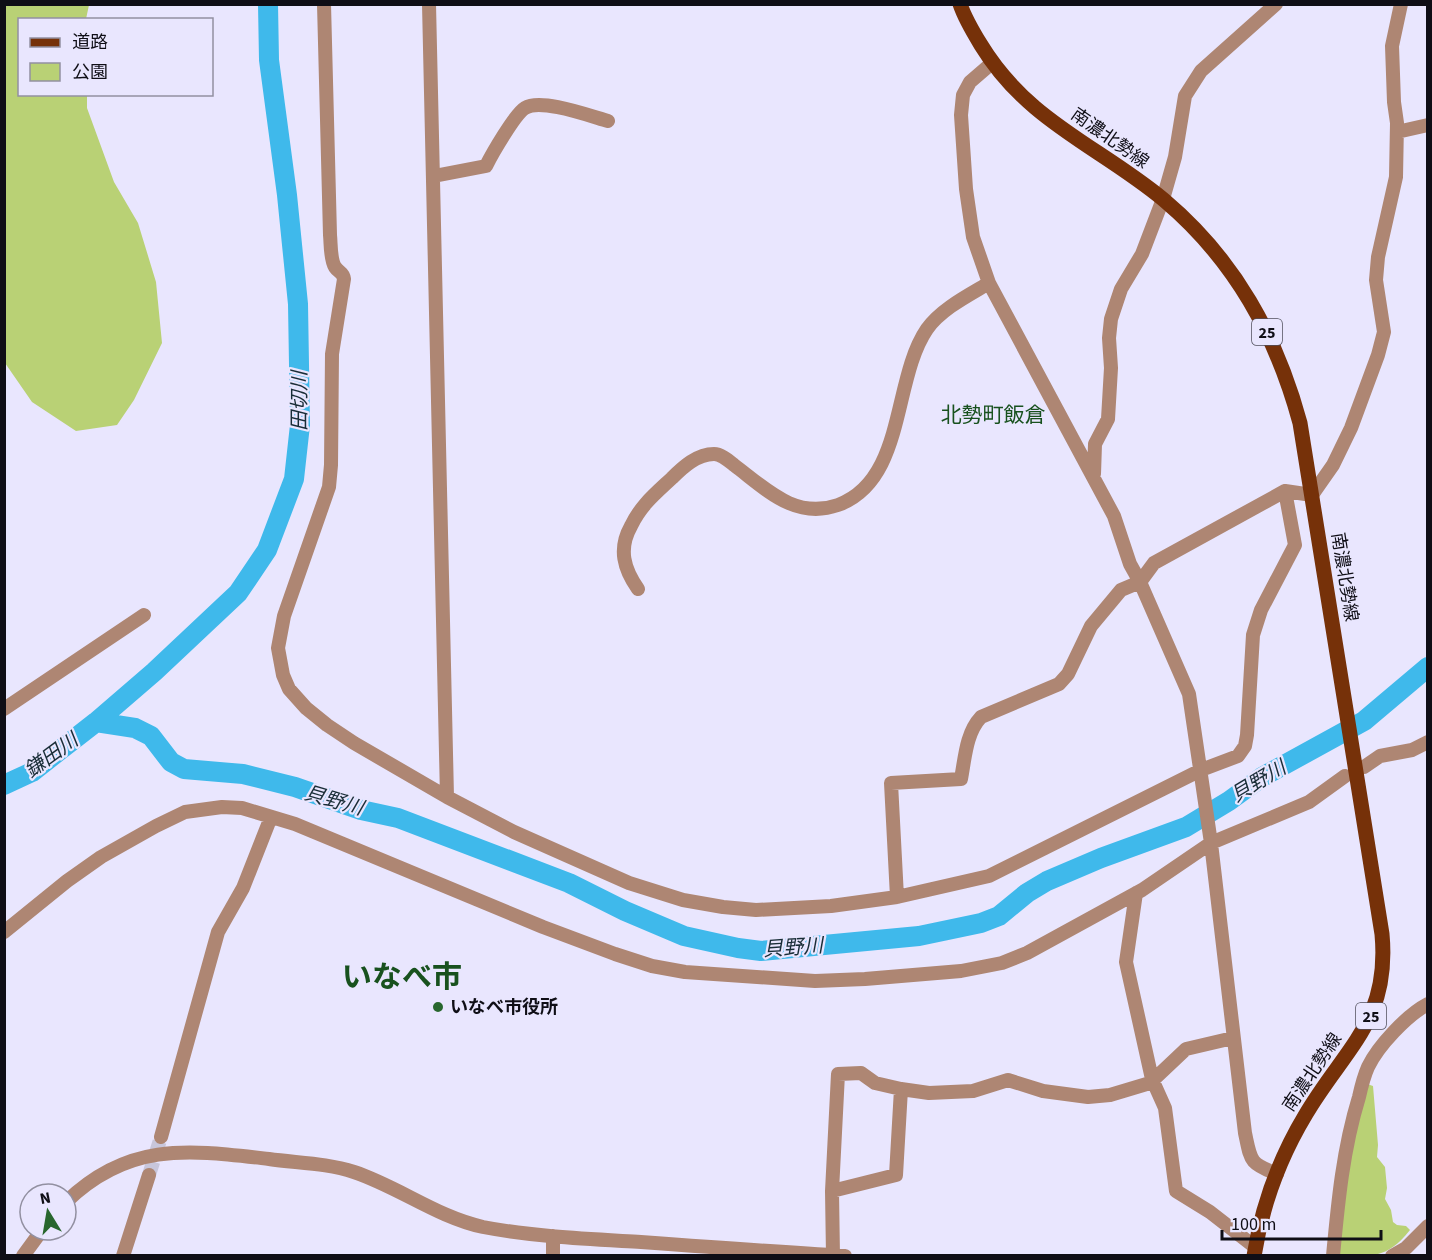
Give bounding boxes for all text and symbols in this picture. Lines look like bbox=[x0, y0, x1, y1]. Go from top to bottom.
legend bbox=[18, 18, 213, 96]
text: 道路 bbox=[72, 30, 108, 55]
text: 公園 bbox=[72, 60, 108, 85]
street label: 南濃北勢線 bbox=[1066, 102, 1154, 174]
road number: 25 bbox=[1252, 319, 1282, 345]
water label: 田切川 bbox=[286, 369, 314, 431]
district label: 北勢町飯倉 bbox=[941, 400, 1046, 430]
street label: 南濃北勢線 bbox=[1325, 531, 1364, 623]
water label: 鎌田川 bbox=[19, 726, 86, 785]
water label: 貝野川 bbox=[1226, 753, 1293, 809]
water label: 貝野川 bbox=[301, 779, 368, 823]
water label: 貝野川 bbox=[762, 932, 826, 964]
district label: いなべ市 bbox=[342, 956, 462, 999]
place label: いなべ市役所 bbox=[450, 995, 558, 1020]
marker: いなべ市役所 bbox=[431, 1000, 445, 1014]
road number: 25 bbox=[1356, 1003, 1386, 1029]
street label: 南濃北勢線 bbox=[1277, 1028, 1348, 1117]
north arrow bbox=[18, 1182, 78, 1242]
text: N bbox=[38, 1186, 53, 1210]
scale bar bbox=[1222, 1203, 1381, 1241]
text: 100 m bbox=[1231, 1212, 1276, 1237]

